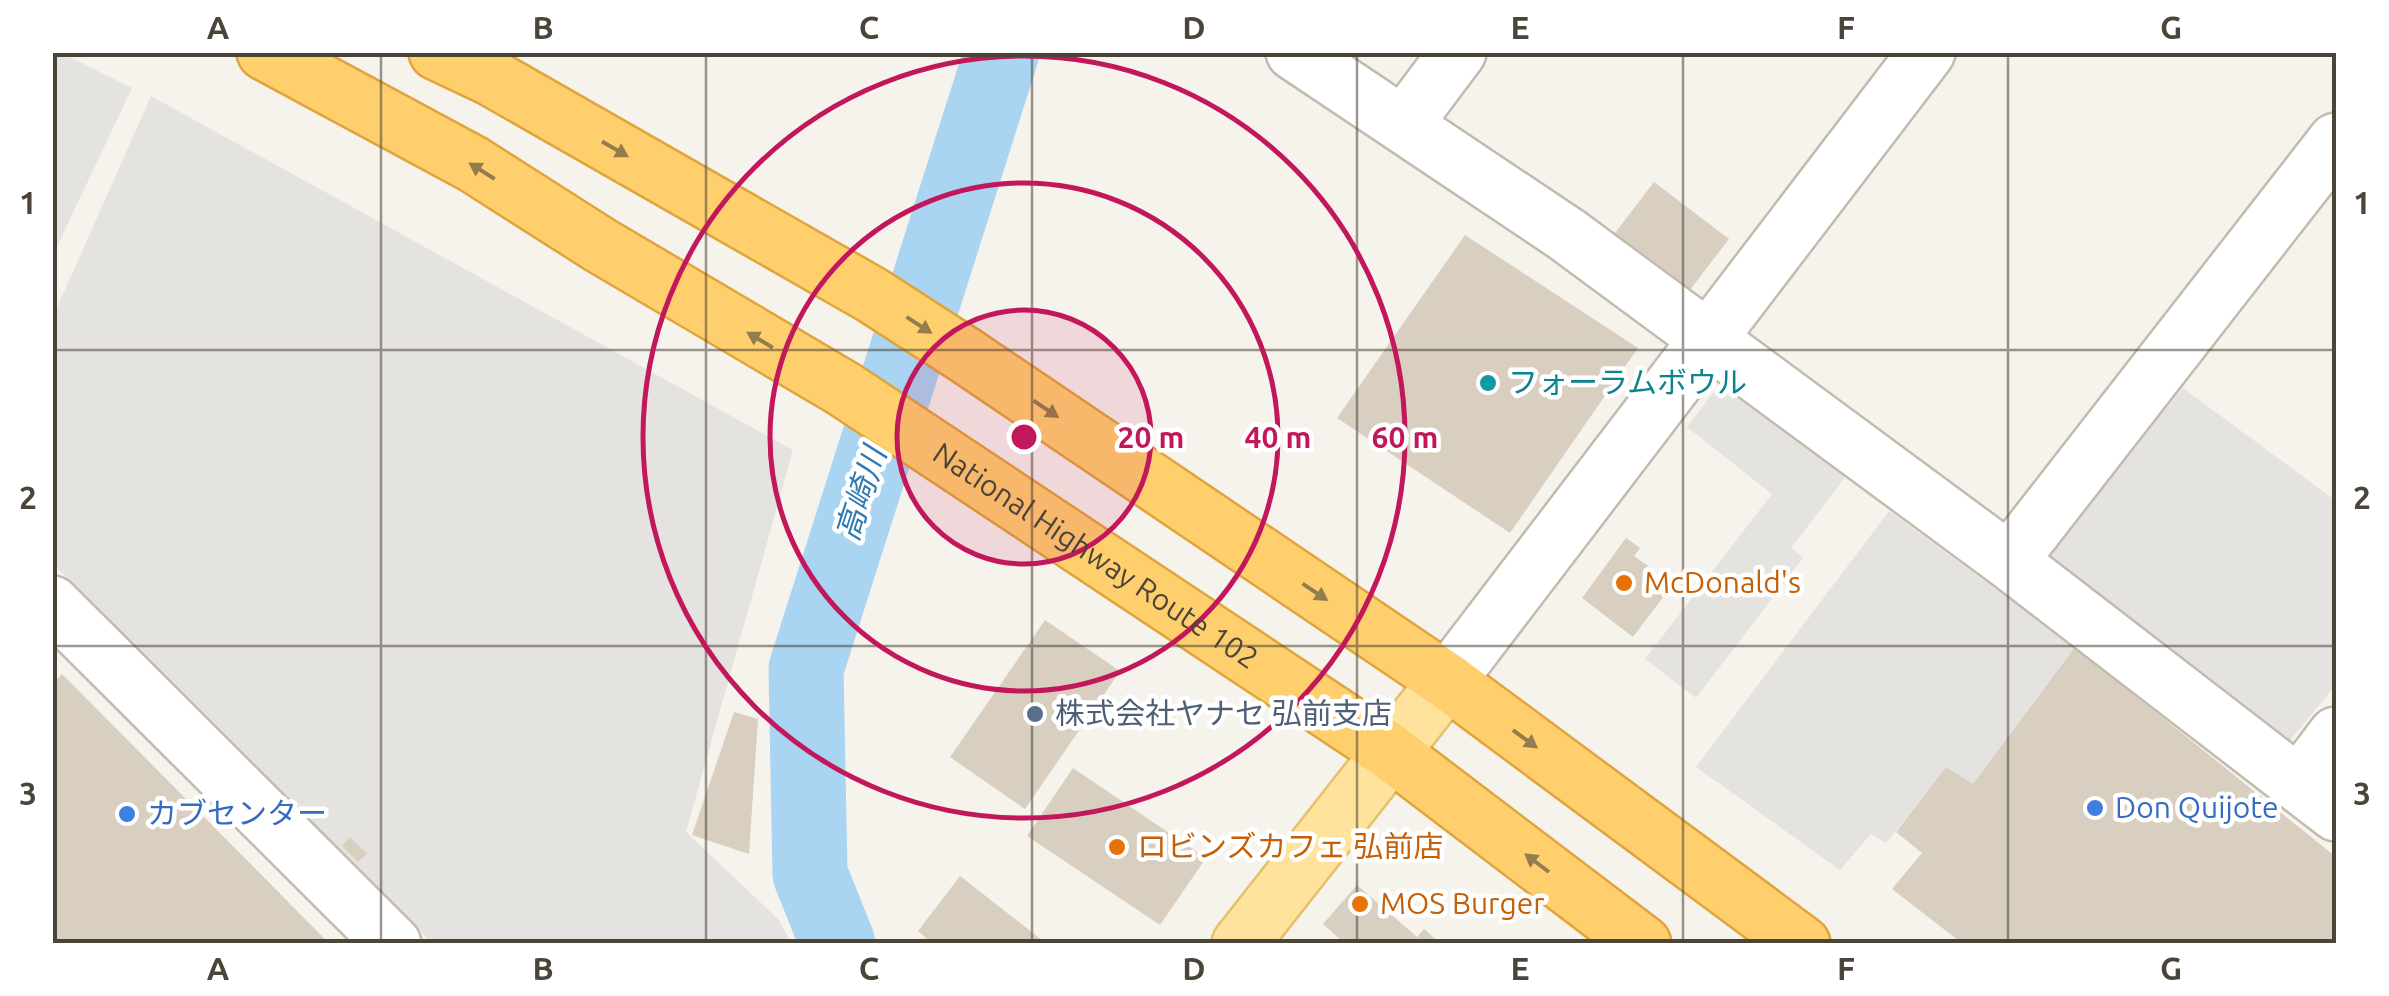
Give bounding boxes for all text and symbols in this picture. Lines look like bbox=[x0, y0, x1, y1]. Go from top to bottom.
text: A bbox=[207, 9, 230, 45]
text: B bbox=[532, 9, 554, 45]
text: C bbox=[859, 9, 879, 45]
text: D bbox=[1182, 9, 1206, 45]
text: E bbox=[1510, 9, 1530, 45]
text: F bbox=[1837, 9, 1855, 45]
text: G bbox=[2160, 9, 2182, 45]
one-way arrow bbox=[601, 140, 630, 157]
one-way arrow bbox=[468, 163, 496, 180]
text: 1 bbox=[19, 184, 37, 220]
text: 1 bbox=[2353, 184, 2371, 220]
one-way arrow bbox=[905, 315, 932, 334]
one-way arrow bbox=[746, 332, 774, 349]
place label: フォーラムボウル bbox=[1508, 365, 1747, 399]
marker: フォーラムボウル bbox=[1477, 372, 1499, 394]
one-way arrow bbox=[1032, 400, 1059, 418]
centre of rings bbox=[1006, 419, 1042, 455]
text: 20 m bbox=[1118, 420, 1184, 454]
text: 40 m bbox=[1245, 420, 1311, 454]
text: 60 m bbox=[1372, 420, 1438, 454]
street label: National Highway Route 102 bbox=[927, 435, 1265, 675]
water label: 高崎川 bbox=[828, 440, 893, 545]
text: 2 bbox=[19, 479, 37, 515]
text: 2 bbox=[2353, 479, 2371, 515]
place label: McDonald's bbox=[1644, 565, 1801, 599]
marker: McDonald's bbox=[1613, 572, 1635, 594]
one-way arrow bbox=[1301, 582, 1328, 601]
place label: 株式会社ヤナセ 弘前支店 bbox=[1055, 696, 1392, 730]
marker: 株式会社ヤナセ 弘前支店 bbox=[1024, 703, 1046, 725]
one-way arrow bbox=[1512, 728, 1538, 748]
text: 3 bbox=[19, 775, 37, 811]
text: 3 bbox=[2353, 775, 2371, 811]
place label: Don Quijote bbox=[2115, 790, 2279, 824]
place label: カブセンター bbox=[147, 796, 327, 830]
marker: Don Quijote bbox=[2084, 797, 2106, 819]
marker: カブセンター bbox=[116, 803, 138, 825]
place label: ロビンズカフェ 弘前店 bbox=[1137, 829, 1443, 863]
marker: ロビンズカフェ 弘前店 bbox=[1106, 836, 1128, 858]
one-way arrow bbox=[1524, 854, 1550, 874]
place label: MOS Burger bbox=[1380, 886, 1545, 920]
marker: MOS Burger bbox=[1349, 893, 1371, 915]
text: A bbox=[207, 950, 230, 986]
text: B bbox=[532, 950, 554, 986]
text: C bbox=[859, 950, 879, 986]
text: D bbox=[1182, 950, 1206, 986]
text: E bbox=[1510, 950, 1530, 986]
text: F bbox=[1837, 950, 1855, 986]
text: G bbox=[2160, 950, 2182, 986]

